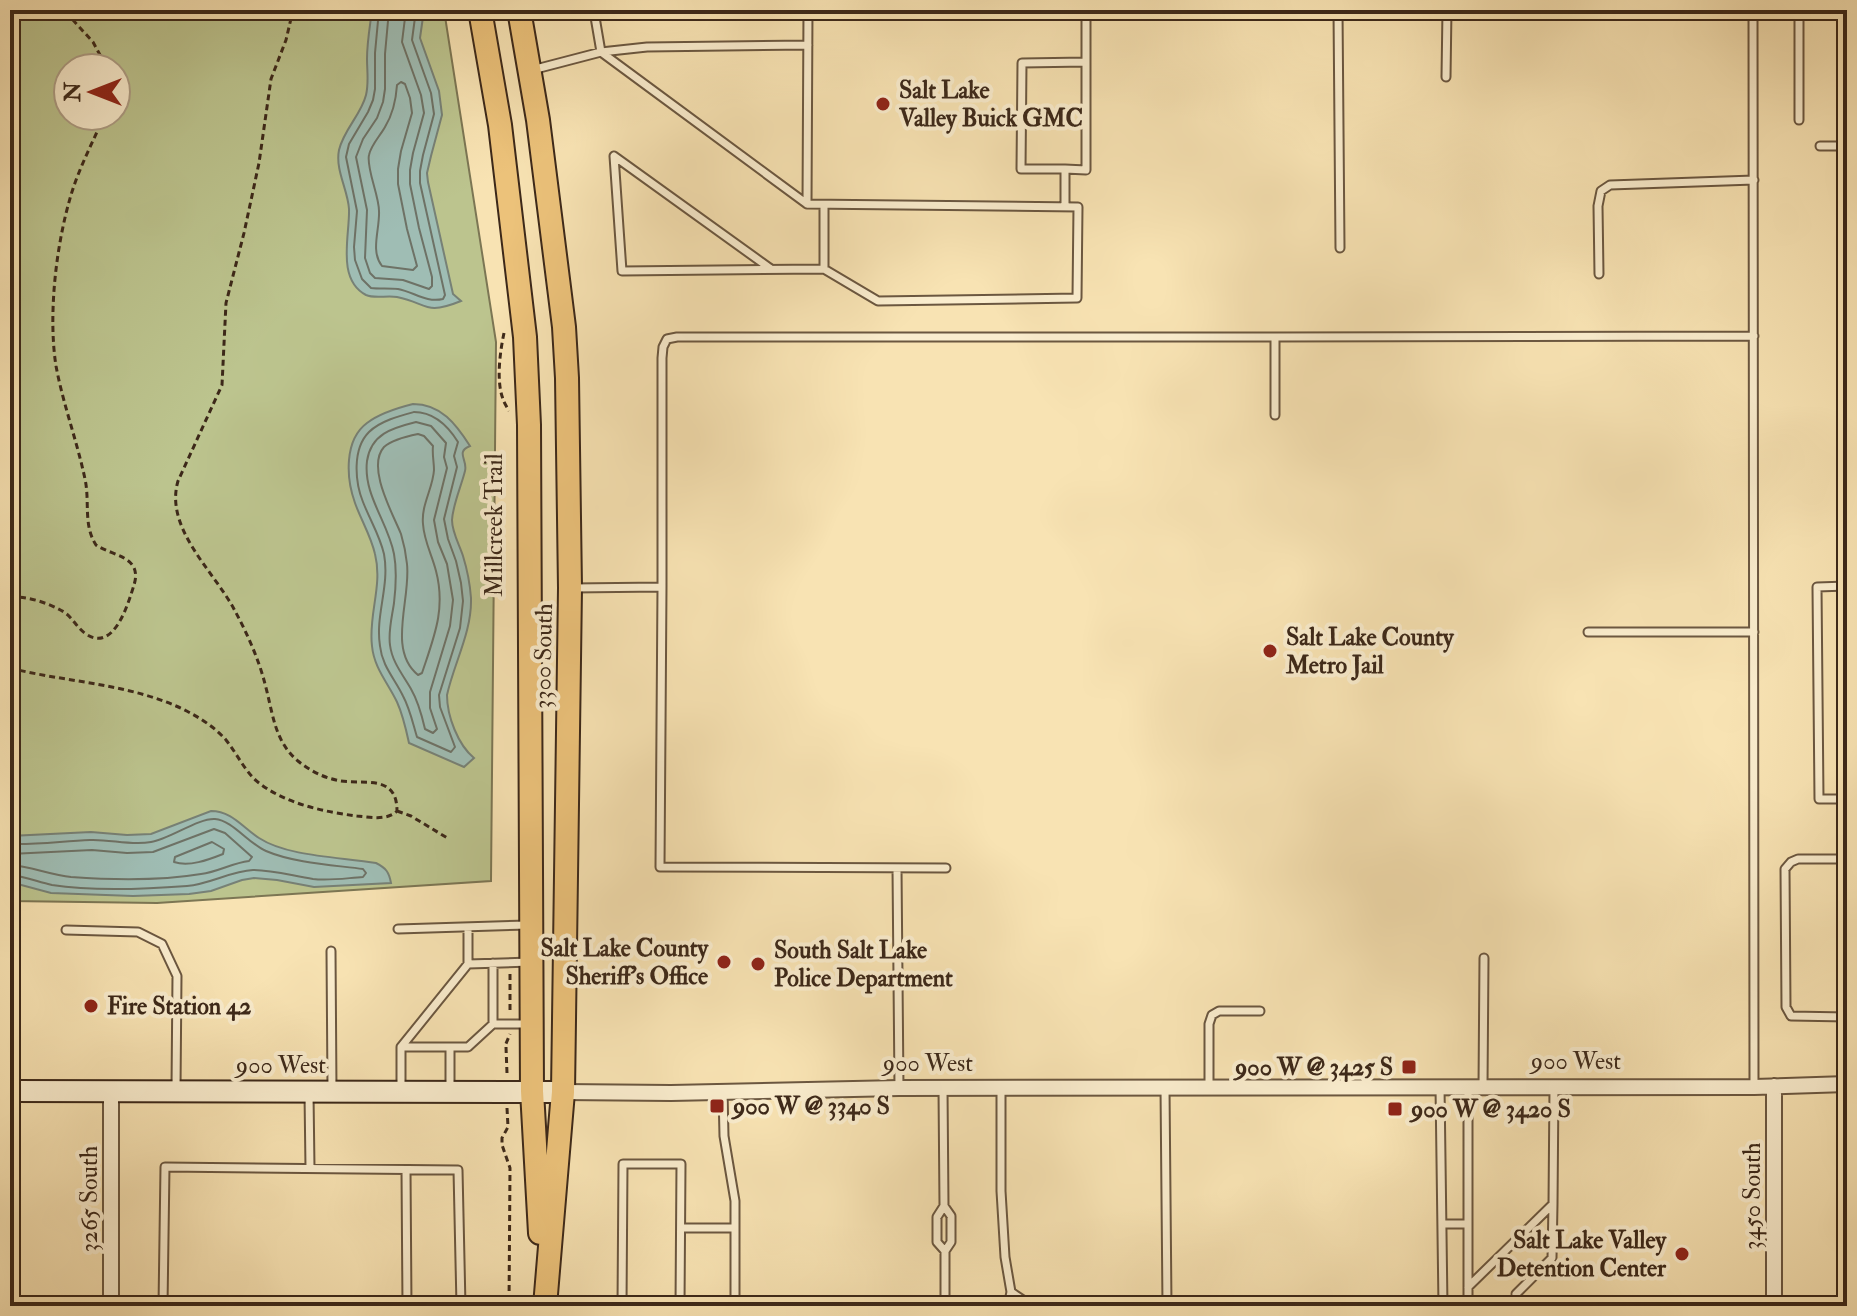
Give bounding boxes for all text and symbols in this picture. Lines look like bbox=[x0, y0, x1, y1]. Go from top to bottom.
north arrow bbox=[52, 52, 132, 132]
place label: Salt Lake Valley Buick GMC bbox=[898, 75, 1083, 134]
text: N bbox=[59, 82, 87, 103]
marker: Salt Lake Valley Buick GMC bbox=[874, 95, 892, 113]
street label: Millcreek Trail bbox=[479, 453, 510, 597]
street label: 3300 South bbox=[527, 602, 560, 709]
place label: Salt Lake County Metro Jail bbox=[1285, 622, 1455, 681]
marker: Salt Lake County Metro Jail bbox=[1261, 642, 1279, 660]
place label: Salt Lake County Sheriff's Office bbox=[540, 933, 709, 992]
place label: South Salt Lake Police Department bbox=[774, 935, 953, 994]
marker: Salt Lake County Sheriff's Office bbox=[715, 953, 733, 971]
marker: South Salt Lake Police Department bbox=[749, 955, 767, 973]
place label: Fire Station 42 bbox=[107, 991, 251, 1022]
marker: Fire Station 42 bbox=[82, 997, 100, 1015]
street label: 900 West bbox=[1529, 1046, 1621, 1077]
street label: 900 West bbox=[881, 1048, 973, 1079]
street label: 900 West bbox=[234, 1050, 326, 1081]
place label: 900 W @ 3425 S bbox=[1233, 1052, 1393, 1083]
marker: 900 W @ 3425 S bbox=[1400, 1058, 1418, 1076]
place label: 900 W @ 3340 S bbox=[731, 1091, 890, 1122]
place label: 900 W @ 3420 S bbox=[1409, 1094, 1571, 1125]
marker: 900 W @ 3340 S bbox=[708, 1097, 726, 1115]
marker: 900 W @ 3420 S bbox=[1386, 1100, 1404, 1118]
street label: 3450 South bbox=[1737, 1142, 1768, 1250]
street label: 3265 South bbox=[74, 1145, 105, 1252]
place label: Salt Lake Valley Detention Center bbox=[1497, 1225, 1667, 1284]
marker: Salt Lake Valley Detention Center bbox=[1673, 1245, 1691, 1263]

